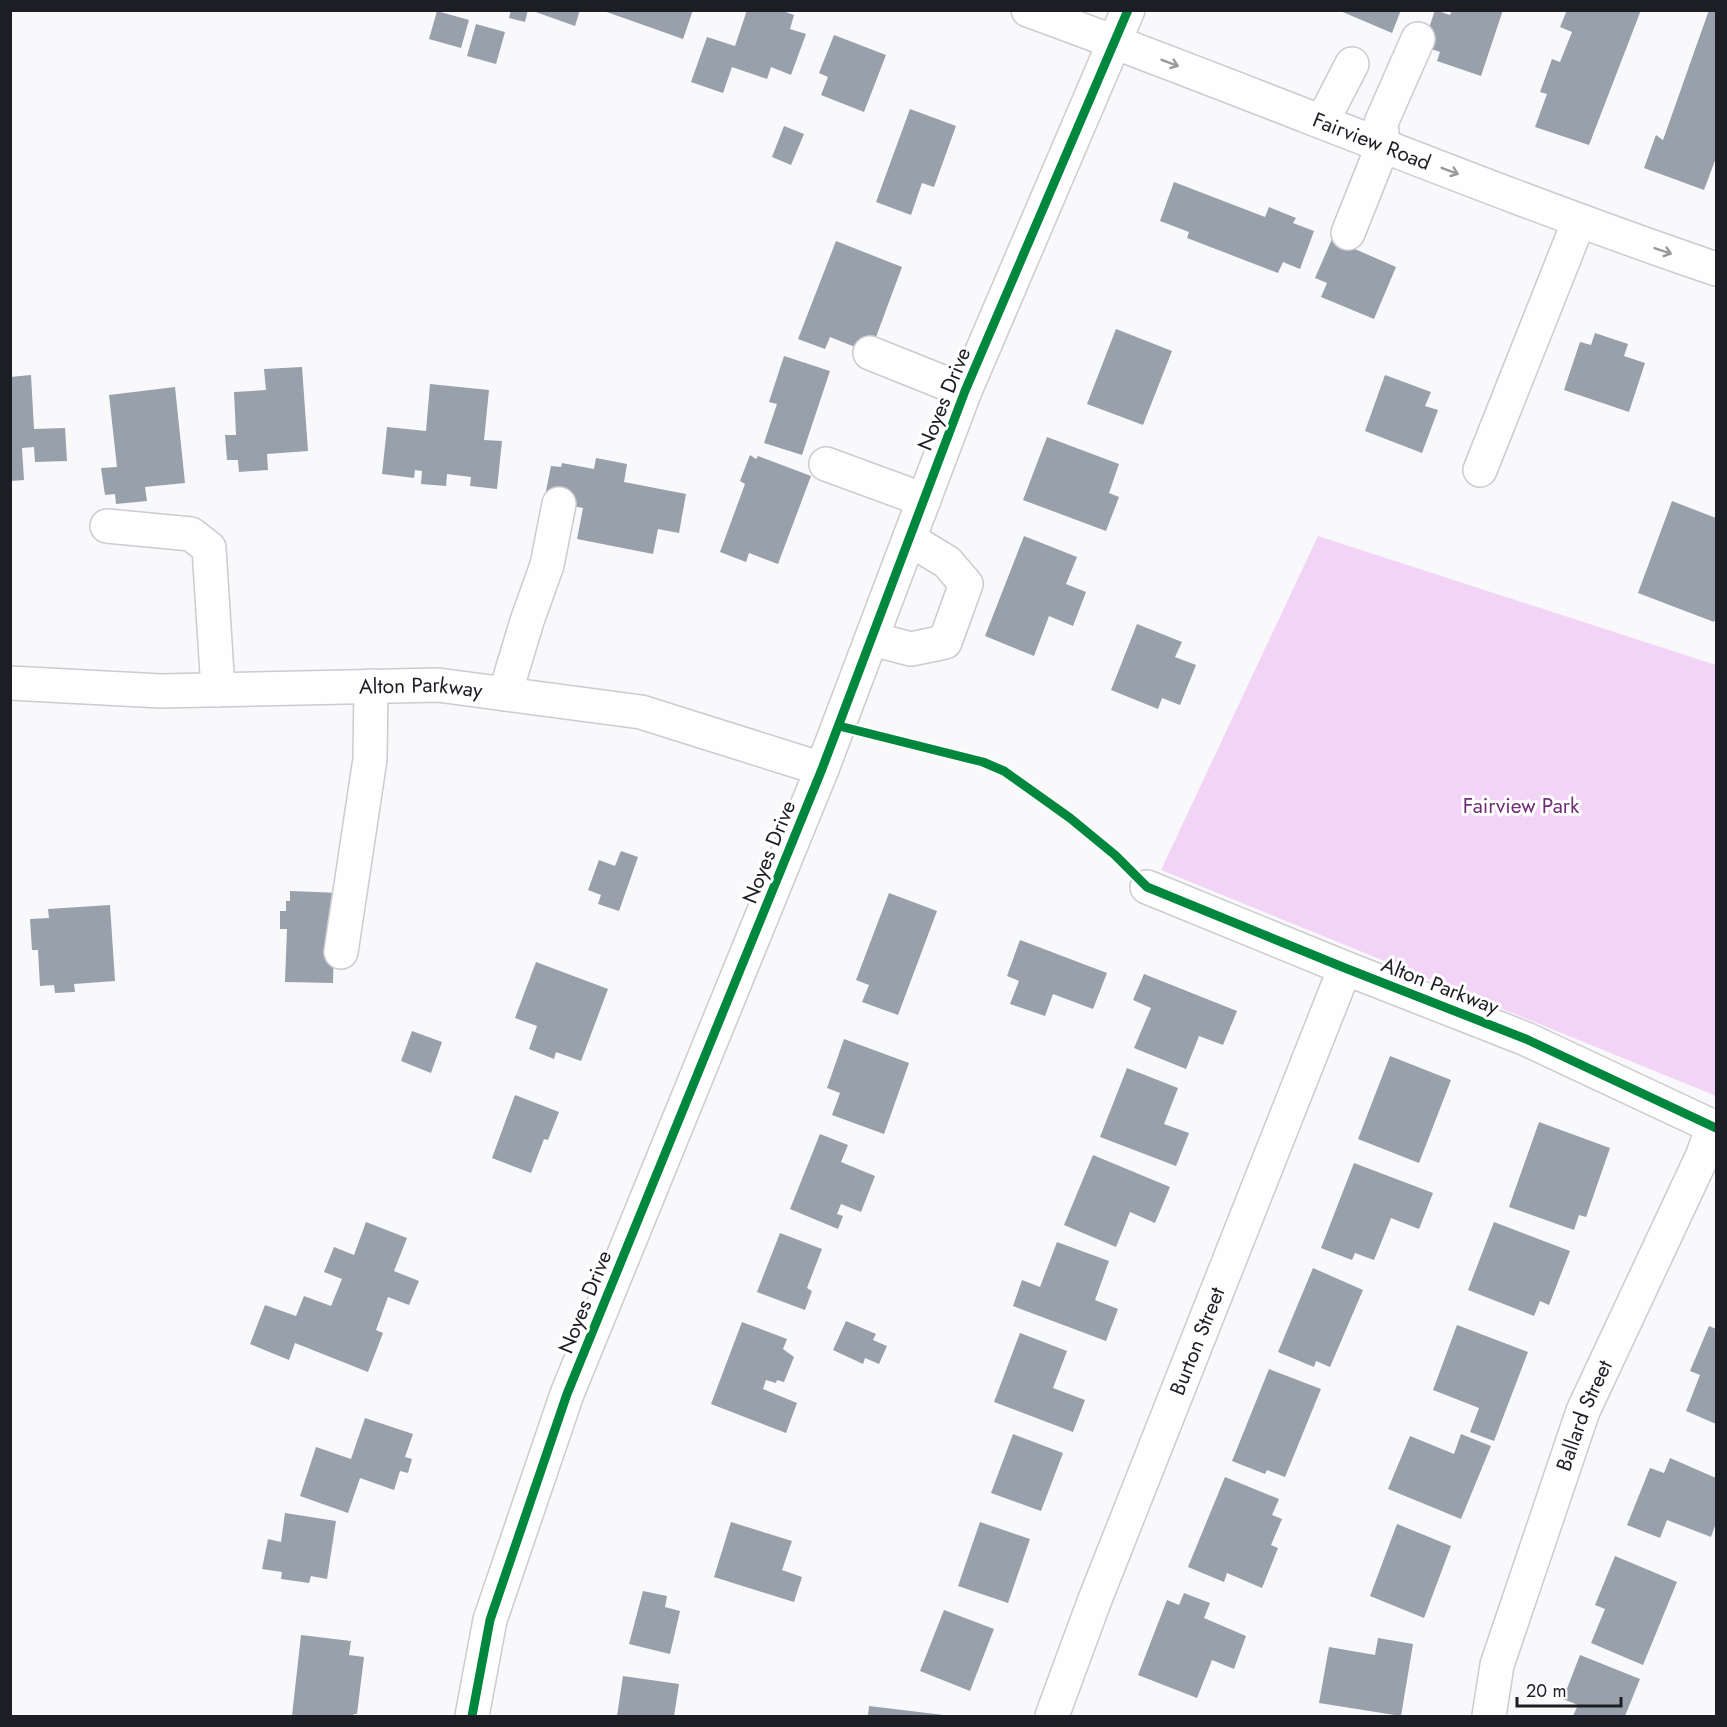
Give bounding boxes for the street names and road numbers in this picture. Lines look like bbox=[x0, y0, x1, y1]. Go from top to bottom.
street label: Fairview Road bbox=[1308, 105, 1435, 178]
street label: Noyes Drive bbox=[910, 343, 978, 455]
street label: Alton Parkway bbox=[358, 670, 485, 706]
street label: Noyes Drive bbox=[735, 796, 803, 908]
street label: Alton Parkway bbox=[1377, 950, 1504, 1022]
street label: Noyes Drive bbox=[551, 1246, 619, 1358]
street label: Burton Street bbox=[1162, 1283, 1232, 1400]
street label: Ballard Street bbox=[1549, 1355, 1620, 1475]

